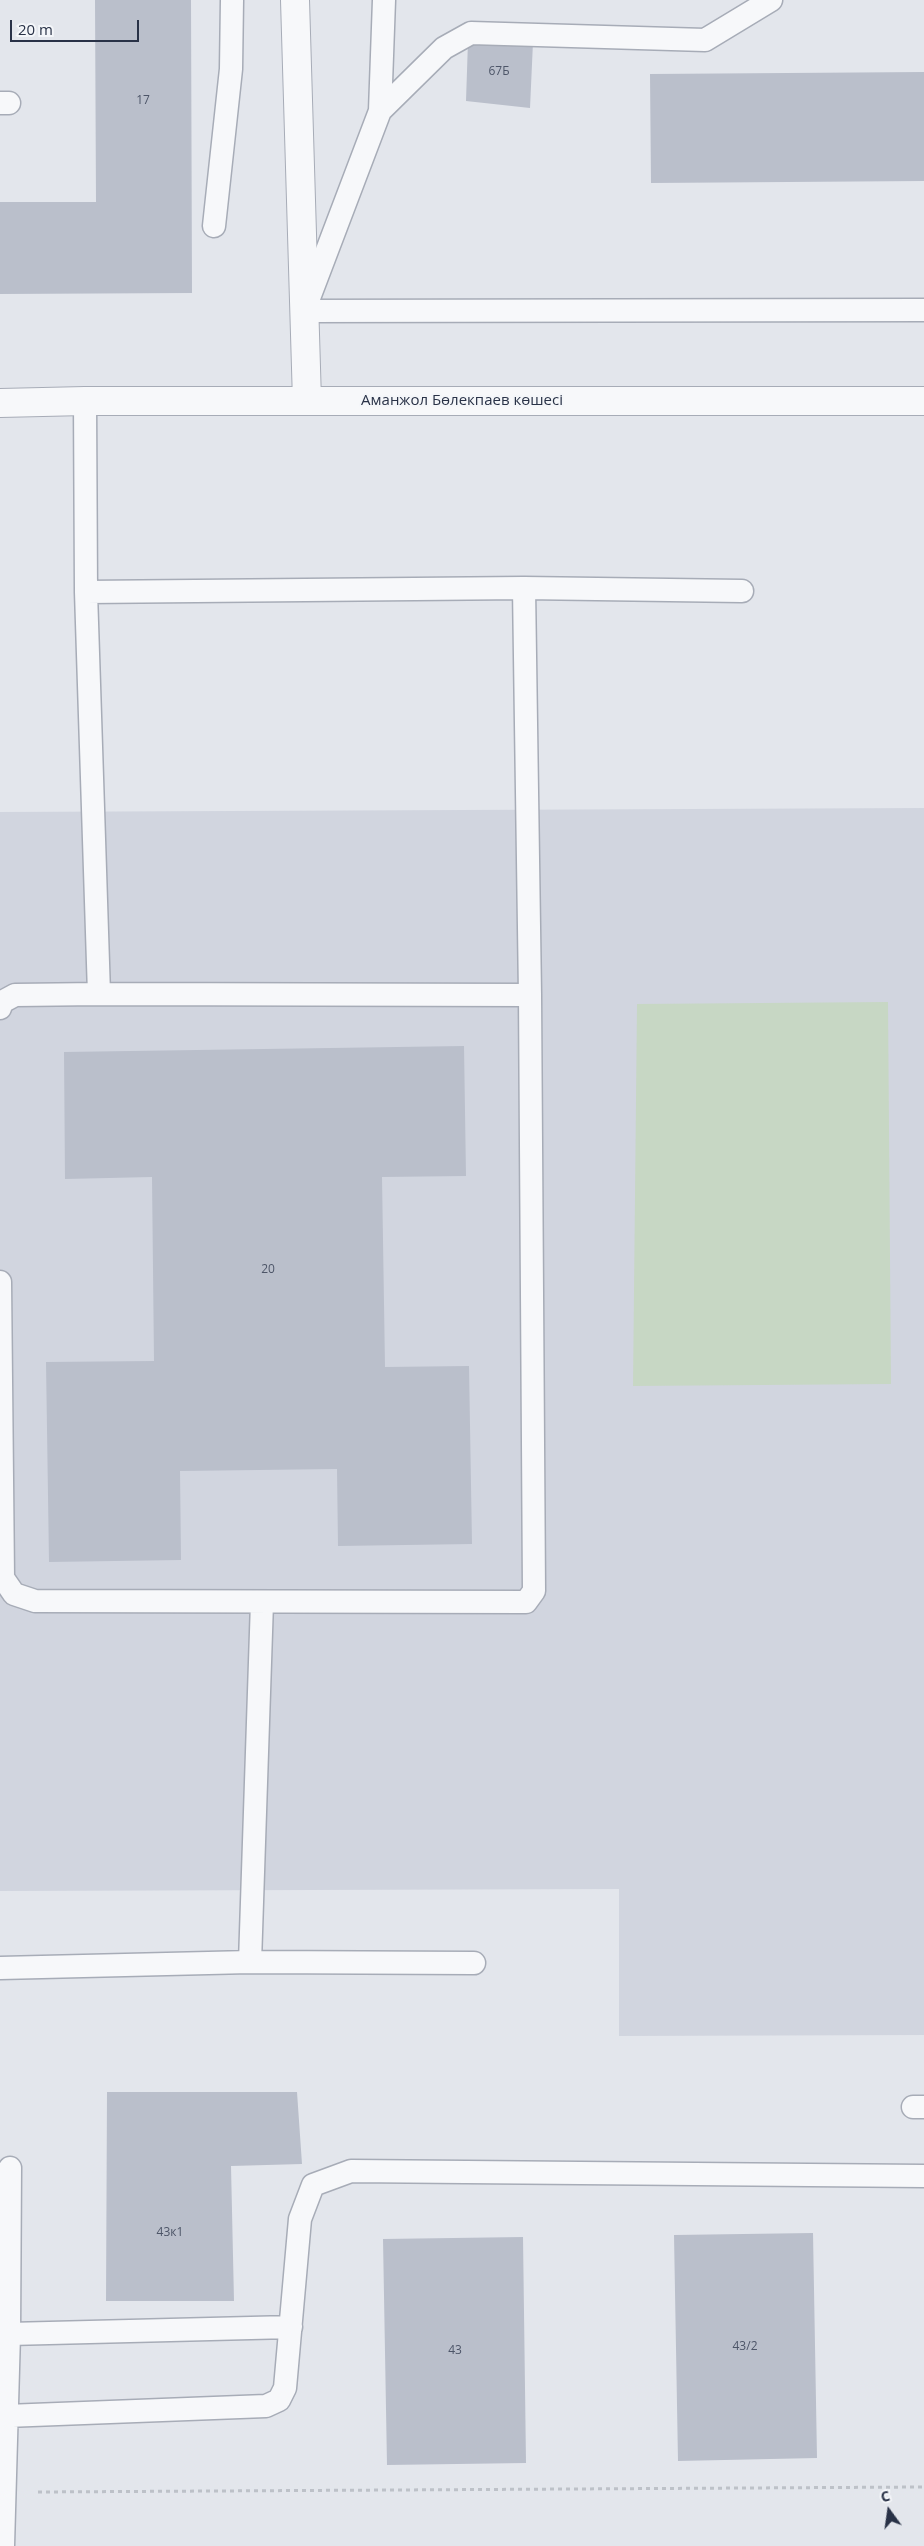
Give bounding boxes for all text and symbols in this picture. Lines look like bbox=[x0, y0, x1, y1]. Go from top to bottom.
scale bar bbox=[12, 10, 141, 42]
text: 20 m bbox=[18, 19, 53, 39]
house number: 67Б bbox=[488, 65, 510, 79]
house number: 17 bbox=[136, 94, 150, 108]
street label: Аманжол Бөлекпаев көшесі bbox=[361, 392, 563, 410]
house number: 20 bbox=[261, 1263, 275, 1277]
house number: 43к1 bbox=[157, 2226, 183, 2240]
house number: 43/2 bbox=[733, 2340, 757, 2354]
house number: 43 bbox=[448, 2344, 462, 2358]
north arrow bbox=[864, 2486, 914, 2536]
text: С bbox=[879, 2486, 892, 2506]

